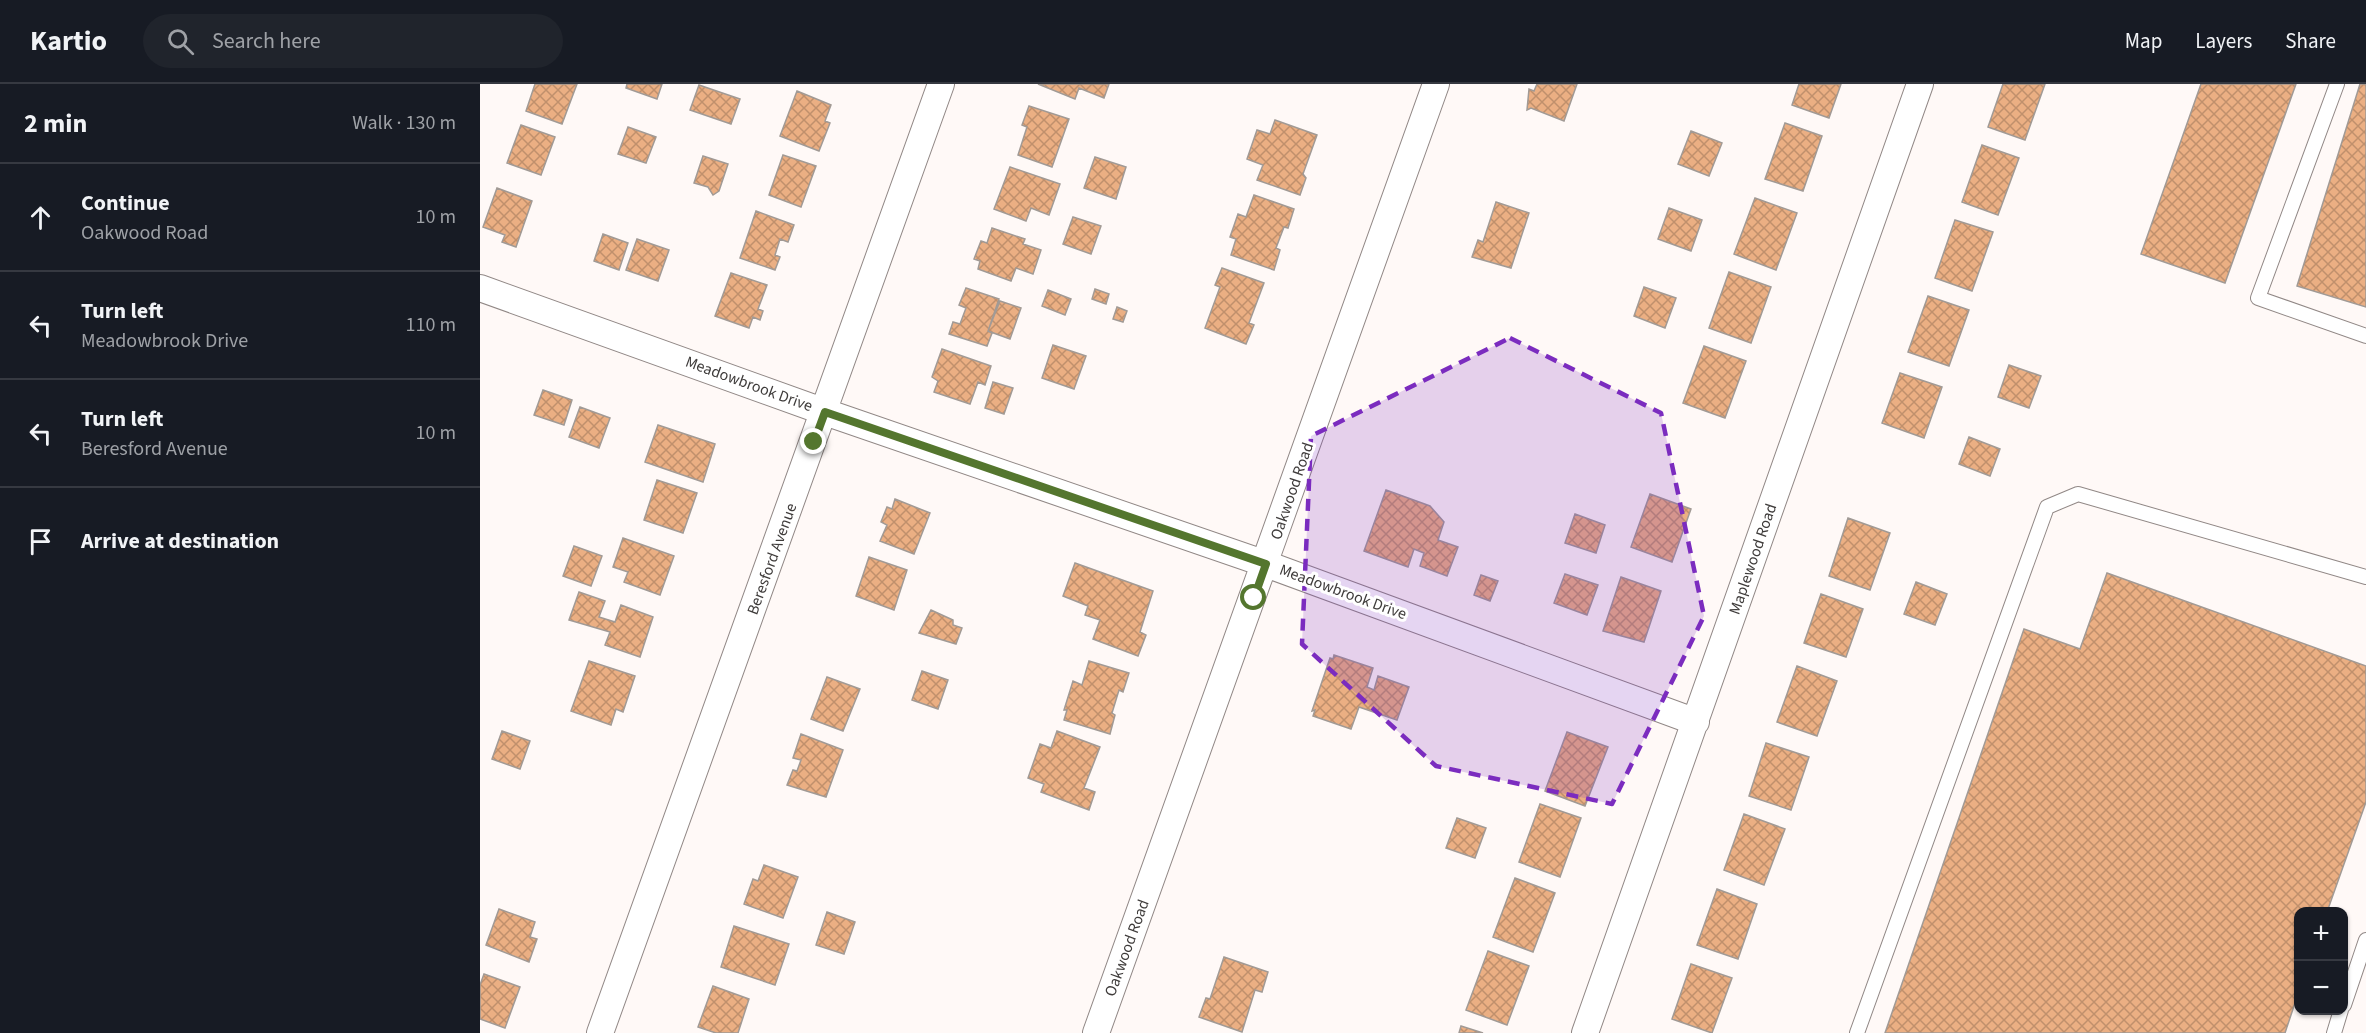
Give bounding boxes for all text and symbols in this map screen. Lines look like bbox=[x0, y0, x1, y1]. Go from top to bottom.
search box bbox=[143, 14, 563, 68]
text: Kartio bbox=[30, 21, 107, 61]
icon: search bbox=[164, 25, 197, 58]
text: Search here bbox=[212, 25, 321, 57]
text: Map bbox=[2125, 26, 2162, 56]
text: Layers bbox=[2195, 26, 2252, 56]
text: Share bbox=[2285, 26, 2336, 56]
text: 2 min bbox=[24, 105, 87, 142]
text: Walk · 130 m bbox=[352, 109, 456, 137]
text: Continue bbox=[81, 187, 170, 219]
icon: ahead bbox=[24, 201, 57, 234]
text: 10 m bbox=[416, 203, 456, 231]
text: Oakwood Road bbox=[81, 219, 208, 247]
text: Turn left bbox=[81, 295, 163, 327]
icon: left bbox=[24, 309, 57, 342]
text: 110 m bbox=[406, 311, 456, 339]
text: Meadowbrook Drive bbox=[81, 327, 248, 355]
street label: Meadowbrook Drive bbox=[682, 351, 816, 417]
text: Turn left bbox=[81, 403, 163, 435]
icon: left bbox=[24, 417, 57, 450]
text: 10 m bbox=[416, 419, 456, 447]
route end bbox=[800, 428, 826, 454]
text: Beresford Avenue bbox=[81, 435, 228, 463]
street label: Oakwood Road bbox=[1265, 439, 1319, 543]
street label: Beresford Avenue bbox=[742, 500, 802, 618]
street label: Maplewood Road bbox=[1724, 501, 1782, 617]
icon: arrive bbox=[24, 525, 57, 558]
text: Arrive at destination bbox=[81, 525, 279, 557]
street label: Meadowbrook Drive bbox=[1276, 559, 1410, 625]
route start bbox=[1240, 584, 1266, 610]
street label: Oakwood Road bbox=[1099, 896, 1155, 1000]
map controls bbox=[2294, 907, 2348, 1015]
button: + bbox=[2294, 907, 2348, 961]
button: − bbox=[2294, 961, 2348, 1015]

